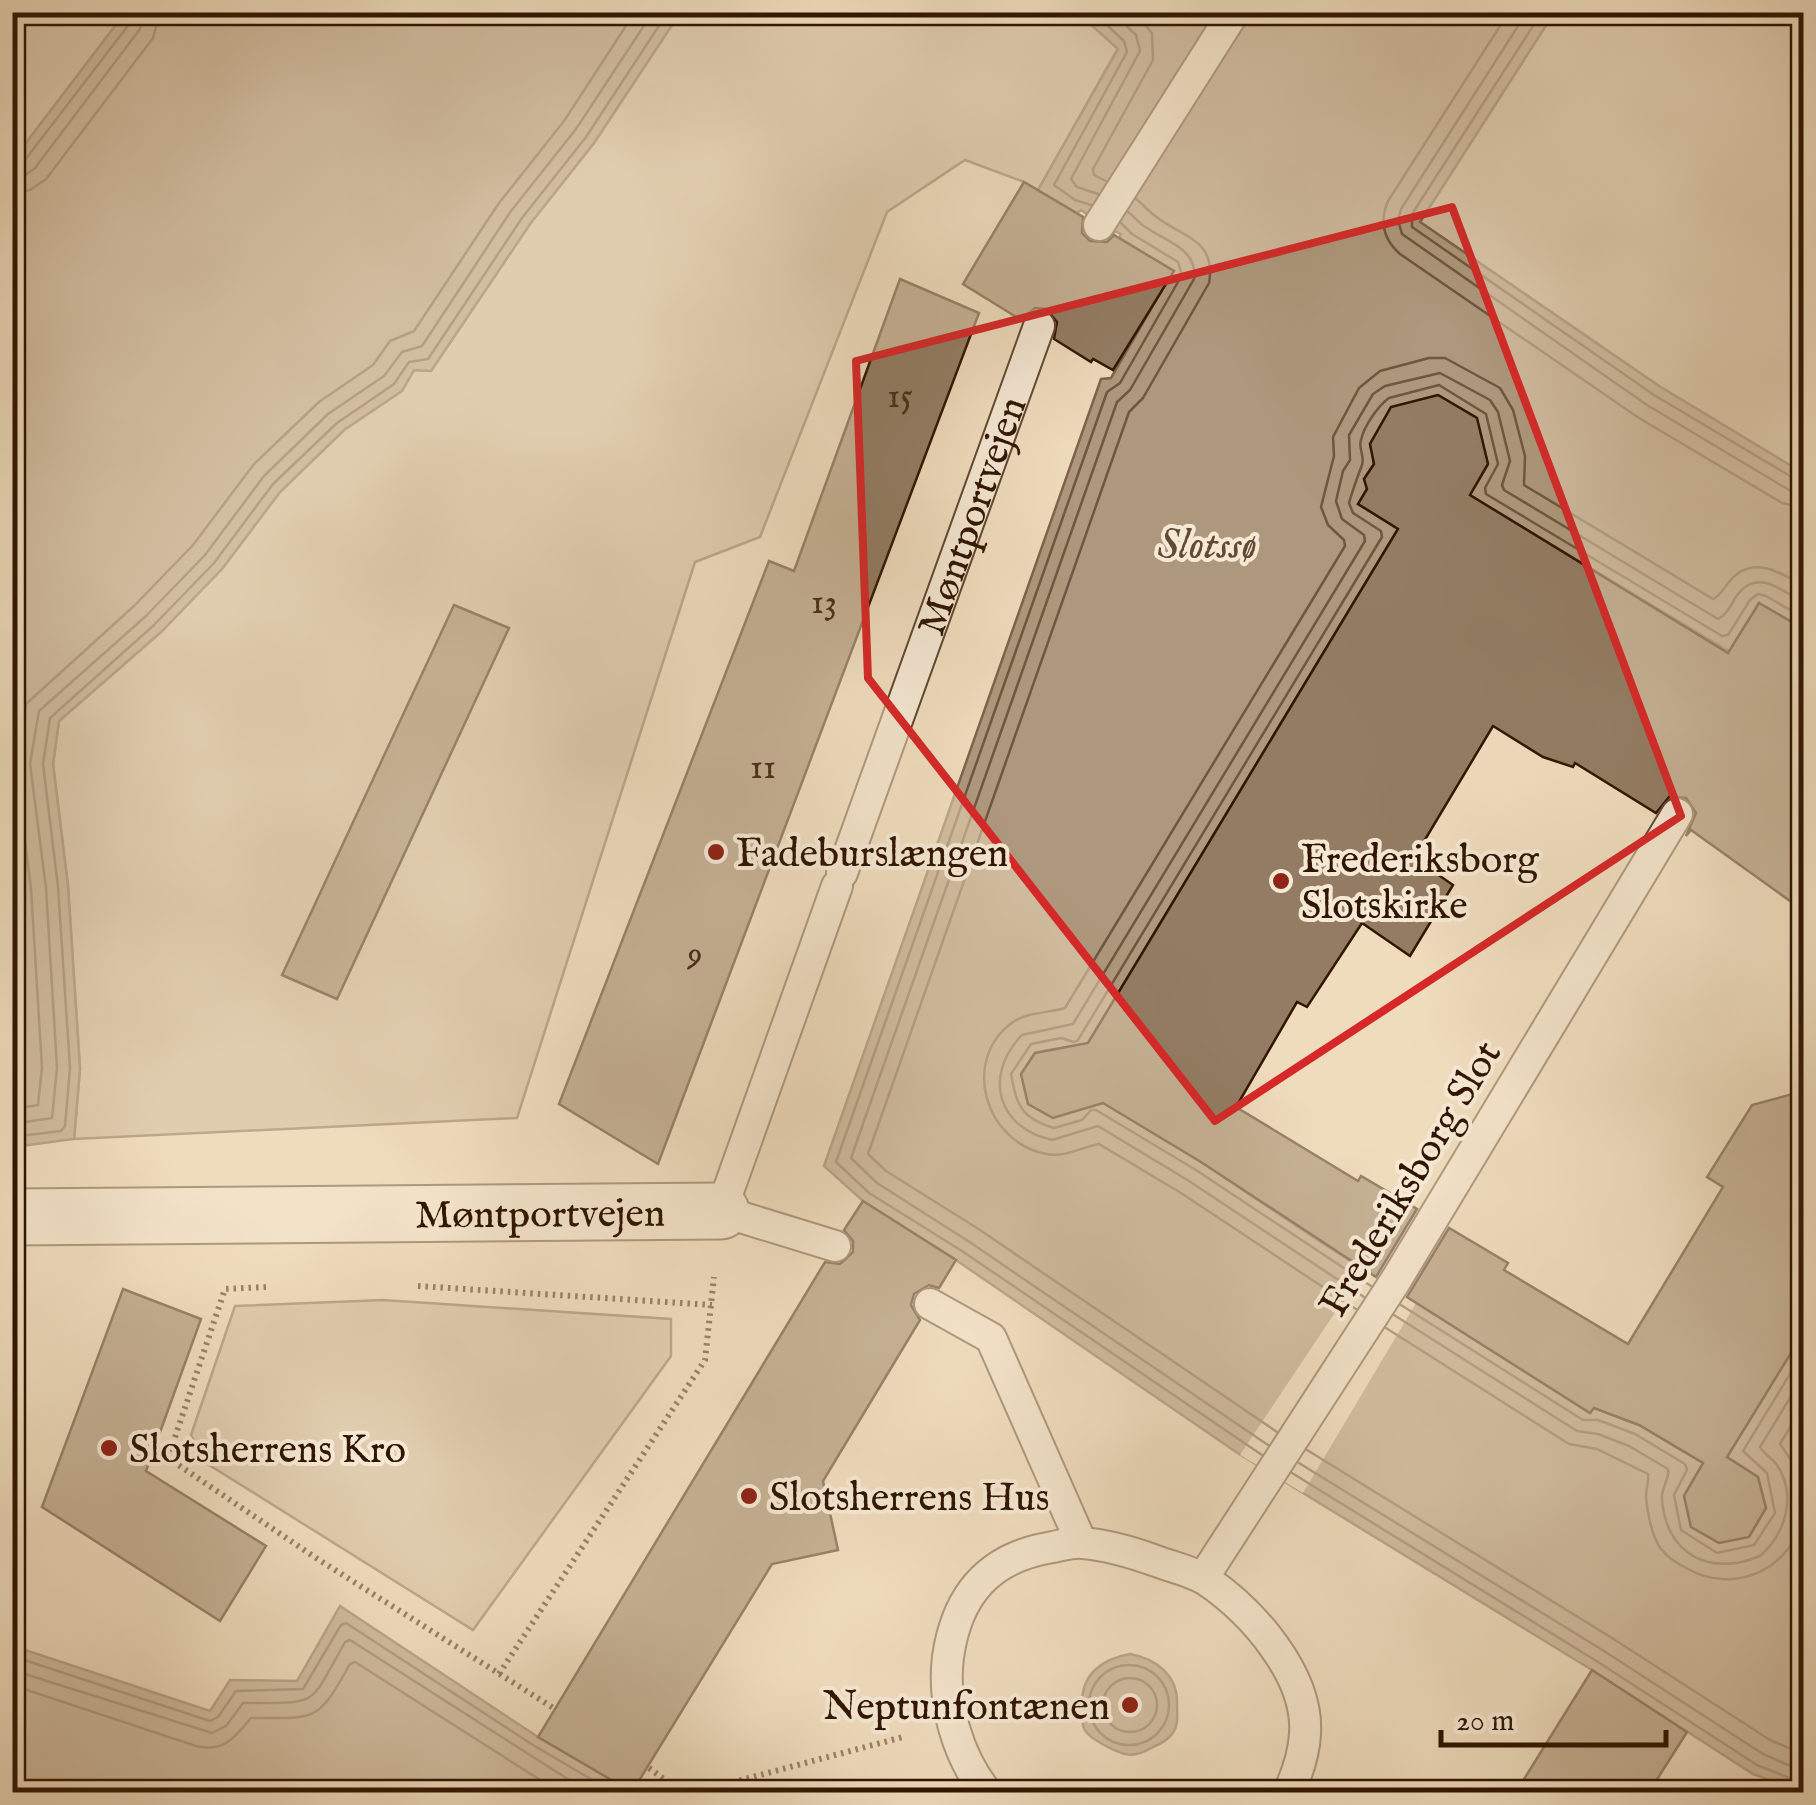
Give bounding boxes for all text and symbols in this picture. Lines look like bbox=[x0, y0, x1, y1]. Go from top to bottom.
house number: 15 bbox=[887, 375, 913, 420]
street label: Møntportvejen bbox=[908, 390, 1040, 643]
water label: Slotssø bbox=[1157, 520, 1257, 573]
house number: 13 bbox=[811, 581, 837, 626]
house number: 11 bbox=[750, 746, 776, 791]
place label: Fadeburslængen bbox=[736, 830, 1008, 881]
place label: Frederiksborg Slotskirke bbox=[1301, 836, 1540, 933]
marker: Fadeburslængen bbox=[705, 841, 727, 863]
marker: Frederiksborg Slotskirke bbox=[1270, 870, 1292, 892]
house number: 9 bbox=[686, 933, 703, 978]
street label: Frederiksborg Slot bbox=[1310, 1033, 1514, 1327]
street label: Møntportvejen bbox=[415, 1189, 665, 1243]
place label: Slotsherrens Kro bbox=[129, 1426, 406, 1477]
marker: Slotsherrens Kro bbox=[98, 1437, 120, 1459]
place label: Slotsherrens Hus bbox=[769, 1474, 1050, 1525]
marker: Slotsherrens Hus bbox=[738, 1485, 760, 1507]
place label: Neptunfontænen bbox=[823, 1683, 1110, 1734]
scale bar bbox=[1441, 1685, 1666, 1747]
marker: Neptunfontænen bbox=[1119, 1694, 1141, 1716]
text: 20 m bbox=[1456, 1703, 1515, 1741]

